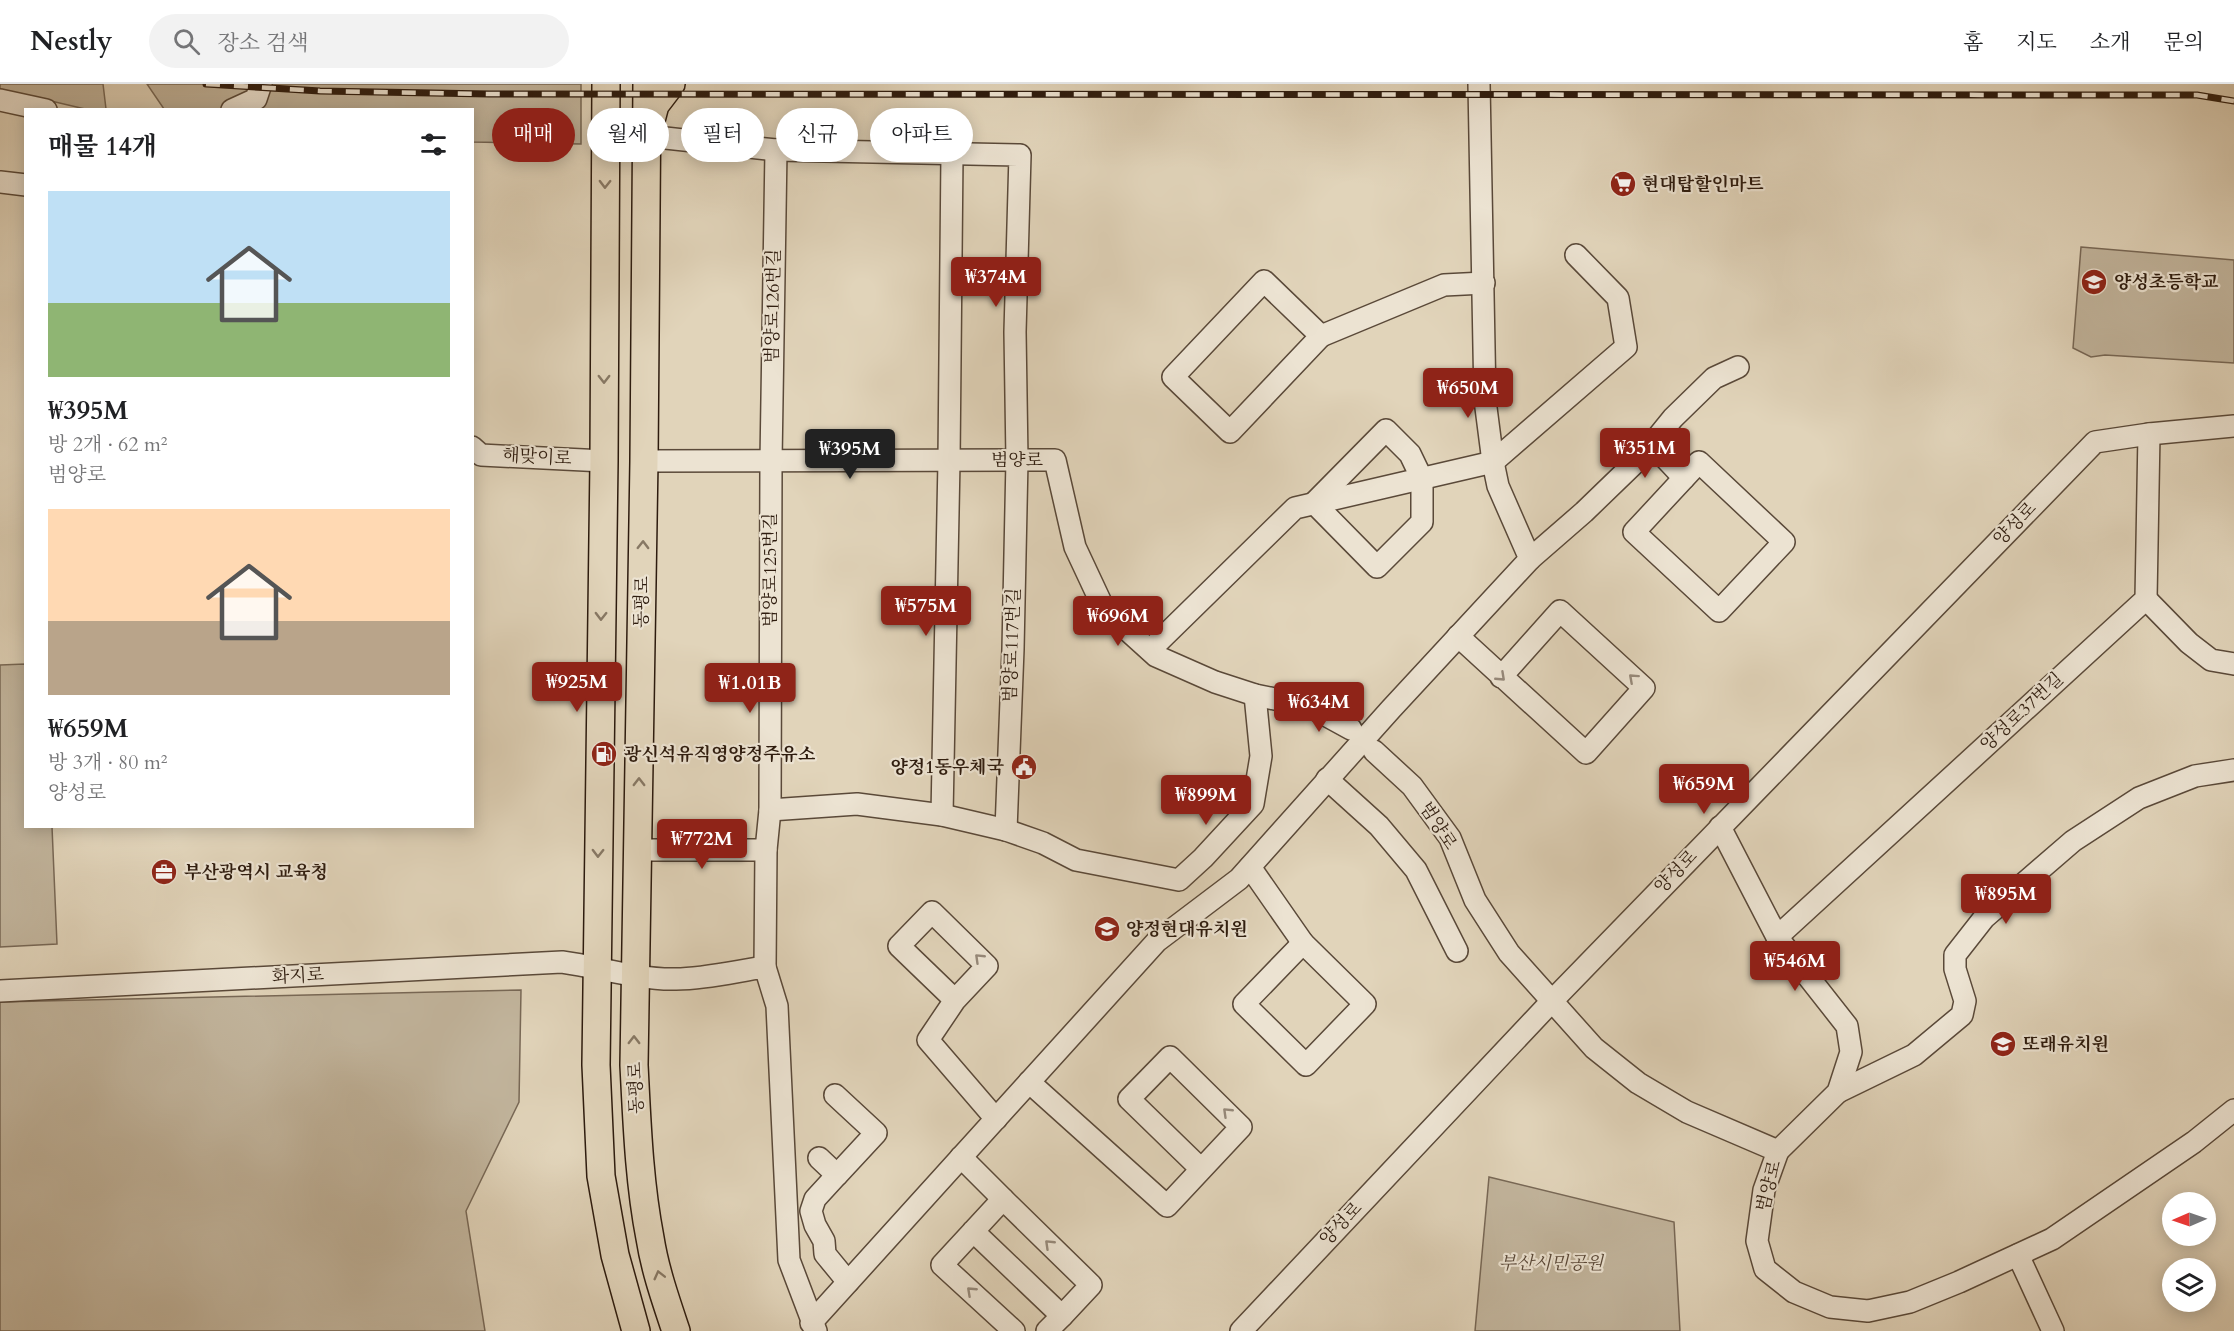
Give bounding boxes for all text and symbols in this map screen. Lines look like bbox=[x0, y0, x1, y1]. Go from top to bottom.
search box bbox=[149, 14, 569, 68]
text: Nestly bbox=[30, 22, 113, 60]
icon: search bbox=[170, 25, 203, 58]
text: 장소 검색 bbox=[218, 28, 308, 58]
text: 홈 bbox=[1963, 28, 1983, 57]
text: 지도 bbox=[2016, 28, 2057, 57]
text: 소개 bbox=[2090, 28, 2130, 57]
text: 문의 bbox=[2163, 28, 2204, 57]
chip: 매매 bbox=[492, 108, 575, 162]
chip: 월세 bbox=[587, 108, 669, 162]
chip: 필터 bbox=[681, 108, 764, 162]
chip: 신규 bbox=[776, 108, 858, 162]
chip: 아파트 bbox=[870, 108, 973, 162]
icon: filters bbox=[417, 128, 450, 161]
text: 매물 14개 bbox=[48, 129, 157, 164]
supermarket icon: 현대탑할인마트 bbox=[1608, 169, 1638, 199]
place label: 현대탑할인마트 bbox=[1642, 172, 1764, 197]
one-way arrow bbox=[599, 180, 612, 189]
icon: home bbox=[195, 230, 303, 338]
street label: 범양로126번길 bbox=[760, 248, 786, 364]
pin: ₩374M bbox=[954, 257, 1038, 308]
text: ₩374M bbox=[965, 263, 1027, 290]
school or university icon: 양성초등학교 bbox=[2079, 267, 2109, 297]
place label: 양성초등학교 bbox=[2114, 270, 2219, 295]
pin: ₩650M bbox=[1426, 368, 1510, 419]
text: ₩650M bbox=[1437, 374, 1499, 401]
one-way arrow bbox=[598, 375, 610, 384]
text: ₩395M bbox=[48, 393, 129, 428]
pin: ₩351M bbox=[1603, 428, 1687, 479]
pin: ₩395M bbox=[808, 429, 892, 480]
text: 방 2개 · 62 m² bbox=[48, 431, 168, 458]
text: ₩351M bbox=[1614, 434, 1676, 461]
text: ₩395M bbox=[819, 435, 881, 462]
street label: 해맞이로 bbox=[502, 443, 572, 471]
street label: 범양로 bbox=[991, 448, 1043, 473]
text: 범양로 bbox=[48, 461, 106, 488]
street label: 양성로 bbox=[1988, 497, 2042, 551]
street label: 범양로125번길 bbox=[758, 513, 783, 627]
one-way arrow bbox=[637, 541, 649, 550]
icon: home bbox=[195, 548, 303, 656]
street label: 동평로 bbox=[629, 576, 655, 628]
pin: ₩575M bbox=[884, 586, 968, 637]
street label: 범양로117번길 bbox=[998, 587, 1026, 703]
text: ₩575M bbox=[895, 592, 957, 619]
pin: ₩696M bbox=[1076, 596, 1160, 647]
text: ₩696M bbox=[1087, 602, 1149, 629]
one-way arrow bbox=[595, 612, 608, 621]
pin: ₩925M bbox=[535, 662, 619, 713]
pin: ₩1.01B bbox=[701, 663, 799, 714]
street label: 양성로37번길 bbox=[1975, 667, 2069, 757]
text: ₩925M bbox=[546, 668, 608, 695]
text: ₩1.01B bbox=[719, 669, 781, 696]
one-way arrow bbox=[1494, 669, 1505, 680]
one-way arrow bbox=[1629, 674, 1640, 685]
pin: ₩634M bbox=[1277, 682, 1361, 733]
text: ₩634M bbox=[1288, 688, 1350, 715]
text: ₩659M bbox=[48, 711, 129, 746]
fuel station icon: 광신석유직영양정주유소 bbox=[589, 739, 619, 769]
place label: 광신석유직영양정주유소 bbox=[624, 742, 816, 767]
text: 방 3개 · 80 m² bbox=[48, 749, 168, 776]
public building icon: 양정1동우체국 bbox=[1009, 752, 1039, 782]
place label: 양정1동우체국 bbox=[890, 755, 1005, 780]
pin: ₩659M bbox=[1662, 764, 1746, 815]
text: ₩659M bbox=[1673, 770, 1735, 797]
pin: ₩899M bbox=[1164, 775, 1248, 826]
one-way arrow bbox=[632, 778, 645, 787]
text: 양성로 bbox=[48, 779, 106, 806]
text: ₩899M bbox=[1175, 781, 1237, 808]
street label: 범양로 bbox=[1413, 797, 1463, 855]
pin: ₩772M bbox=[660, 819, 744, 870]
text: ₩772M bbox=[671, 825, 733, 852]
street label: 양성로 bbox=[1649, 845, 1703, 899]
one-way arrow bbox=[592, 849, 604, 858]
office icon: 부산광역시 교육청 bbox=[149, 857, 179, 887]
place label: 부산광역시 교육청 bbox=[184, 860, 328, 885]
pin: ₩895M bbox=[1964, 874, 2048, 925]
text: ₩895M bbox=[1975, 880, 2037, 907]
school or university icon: 양정현대유치원 bbox=[1092, 914, 1122, 944]
place label: 양정현대유치원 bbox=[1126, 917, 1248, 942]
pin: ₩546M bbox=[1753, 941, 1837, 992]
text: ₩546M bbox=[1764, 947, 1826, 974]
one-way arrow bbox=[976, 954, 986, 965]
street label: 화지로 bbox=[271, 962, 325, 990]
school or university icon: 또래유치원 bbox=[1988, 1029, 2018, 1059]
place label: 또래유치원 bbox=[2022, 1032, 2109, 1057]
one-way arrow bbox=[628, 1036, 640, 1045]
street label: 동평로 bbox=[623, 1061, 649, 1115]
one-way arrow bbox=[1223, 1109, 1234, 1120]
street label: 범양로 bbox=[1751, 1158, 1787, 1214]
north arrow bbox=[2162, 1192, 2216, 1246]
map controls bbox=[2162, 1192, 2216, 1312]
street label: 양성로 bbox=[1314, 1196, 1368, 1252]
one-way arrow bbox=[1046, 1241, 1057, 1252]
park label: 부산시민공원 bbox=[1499, 1251, 1605, 1276]
button: layers bbox=[2162, 1258, 2216, 1312]
one-way arrow bbox=[653, 1270, 666, 1280]
one-way arrow bbox=[967, 1288, 978, 1299]

